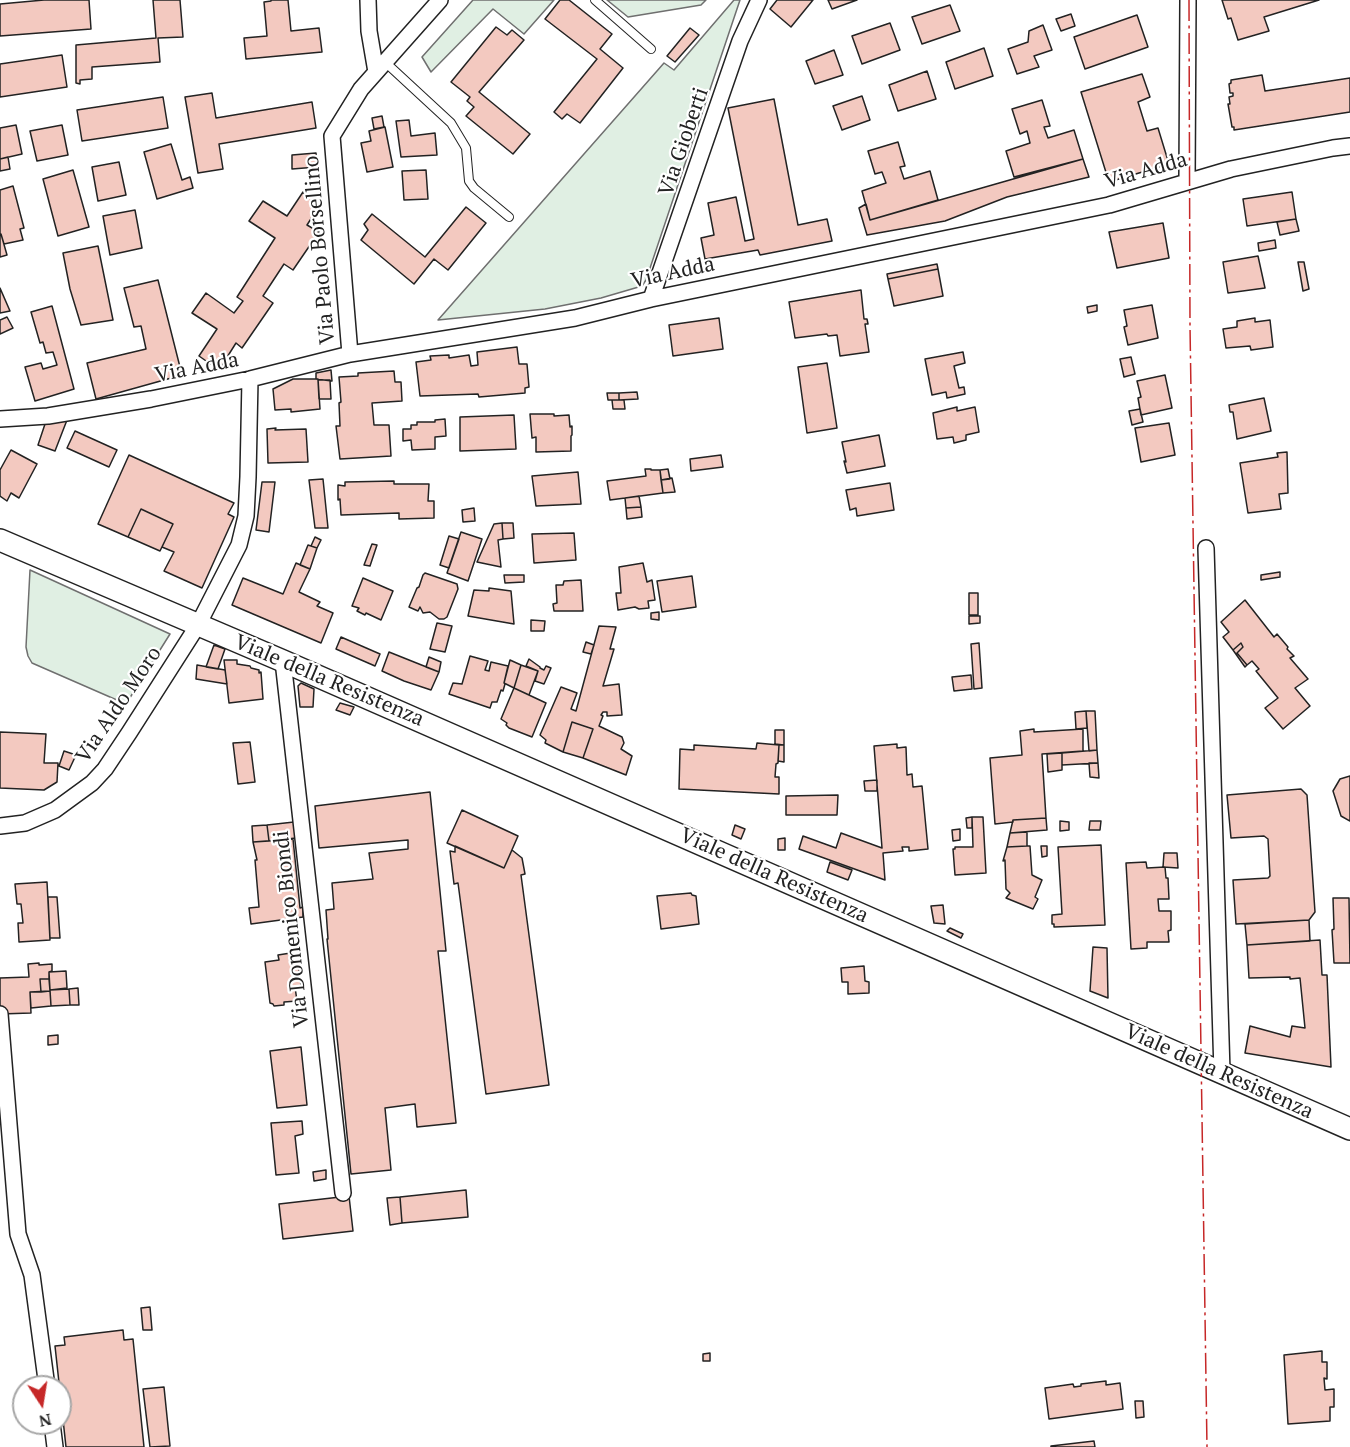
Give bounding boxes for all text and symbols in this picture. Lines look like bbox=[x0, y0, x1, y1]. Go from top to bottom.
street label: Via Gioberti bbox=[654, 84, 714, 200]
street label: Via Adda bbox=[1102, 147, 1190, 195]
street label: Via Paolo Borsellino bbox=[299, 155, 341, 345]
street label: Via Adda bbox=[629, 252, 717, 294]
street label: Via Adda bbox=[153, 348, 241, 388]
street label: Viale della Resistenza bbox=[230, 630, 428, 732]
street label: Via Aldo Moro bbox=[71, 642, 167, 768]
street label: Viale della Resistenza bbox=[676, 823, 872, 929]
street label: Via Domenico Biondi bbox=[269, 829, 315, 1029]
street label: Viale della Resistenza bbox=[1121, 1019, 1317, 1125]
north arrow bbox=[12, 1375, 72, 1435]
text: N bbox=[37, 1409, 54, 1433]

